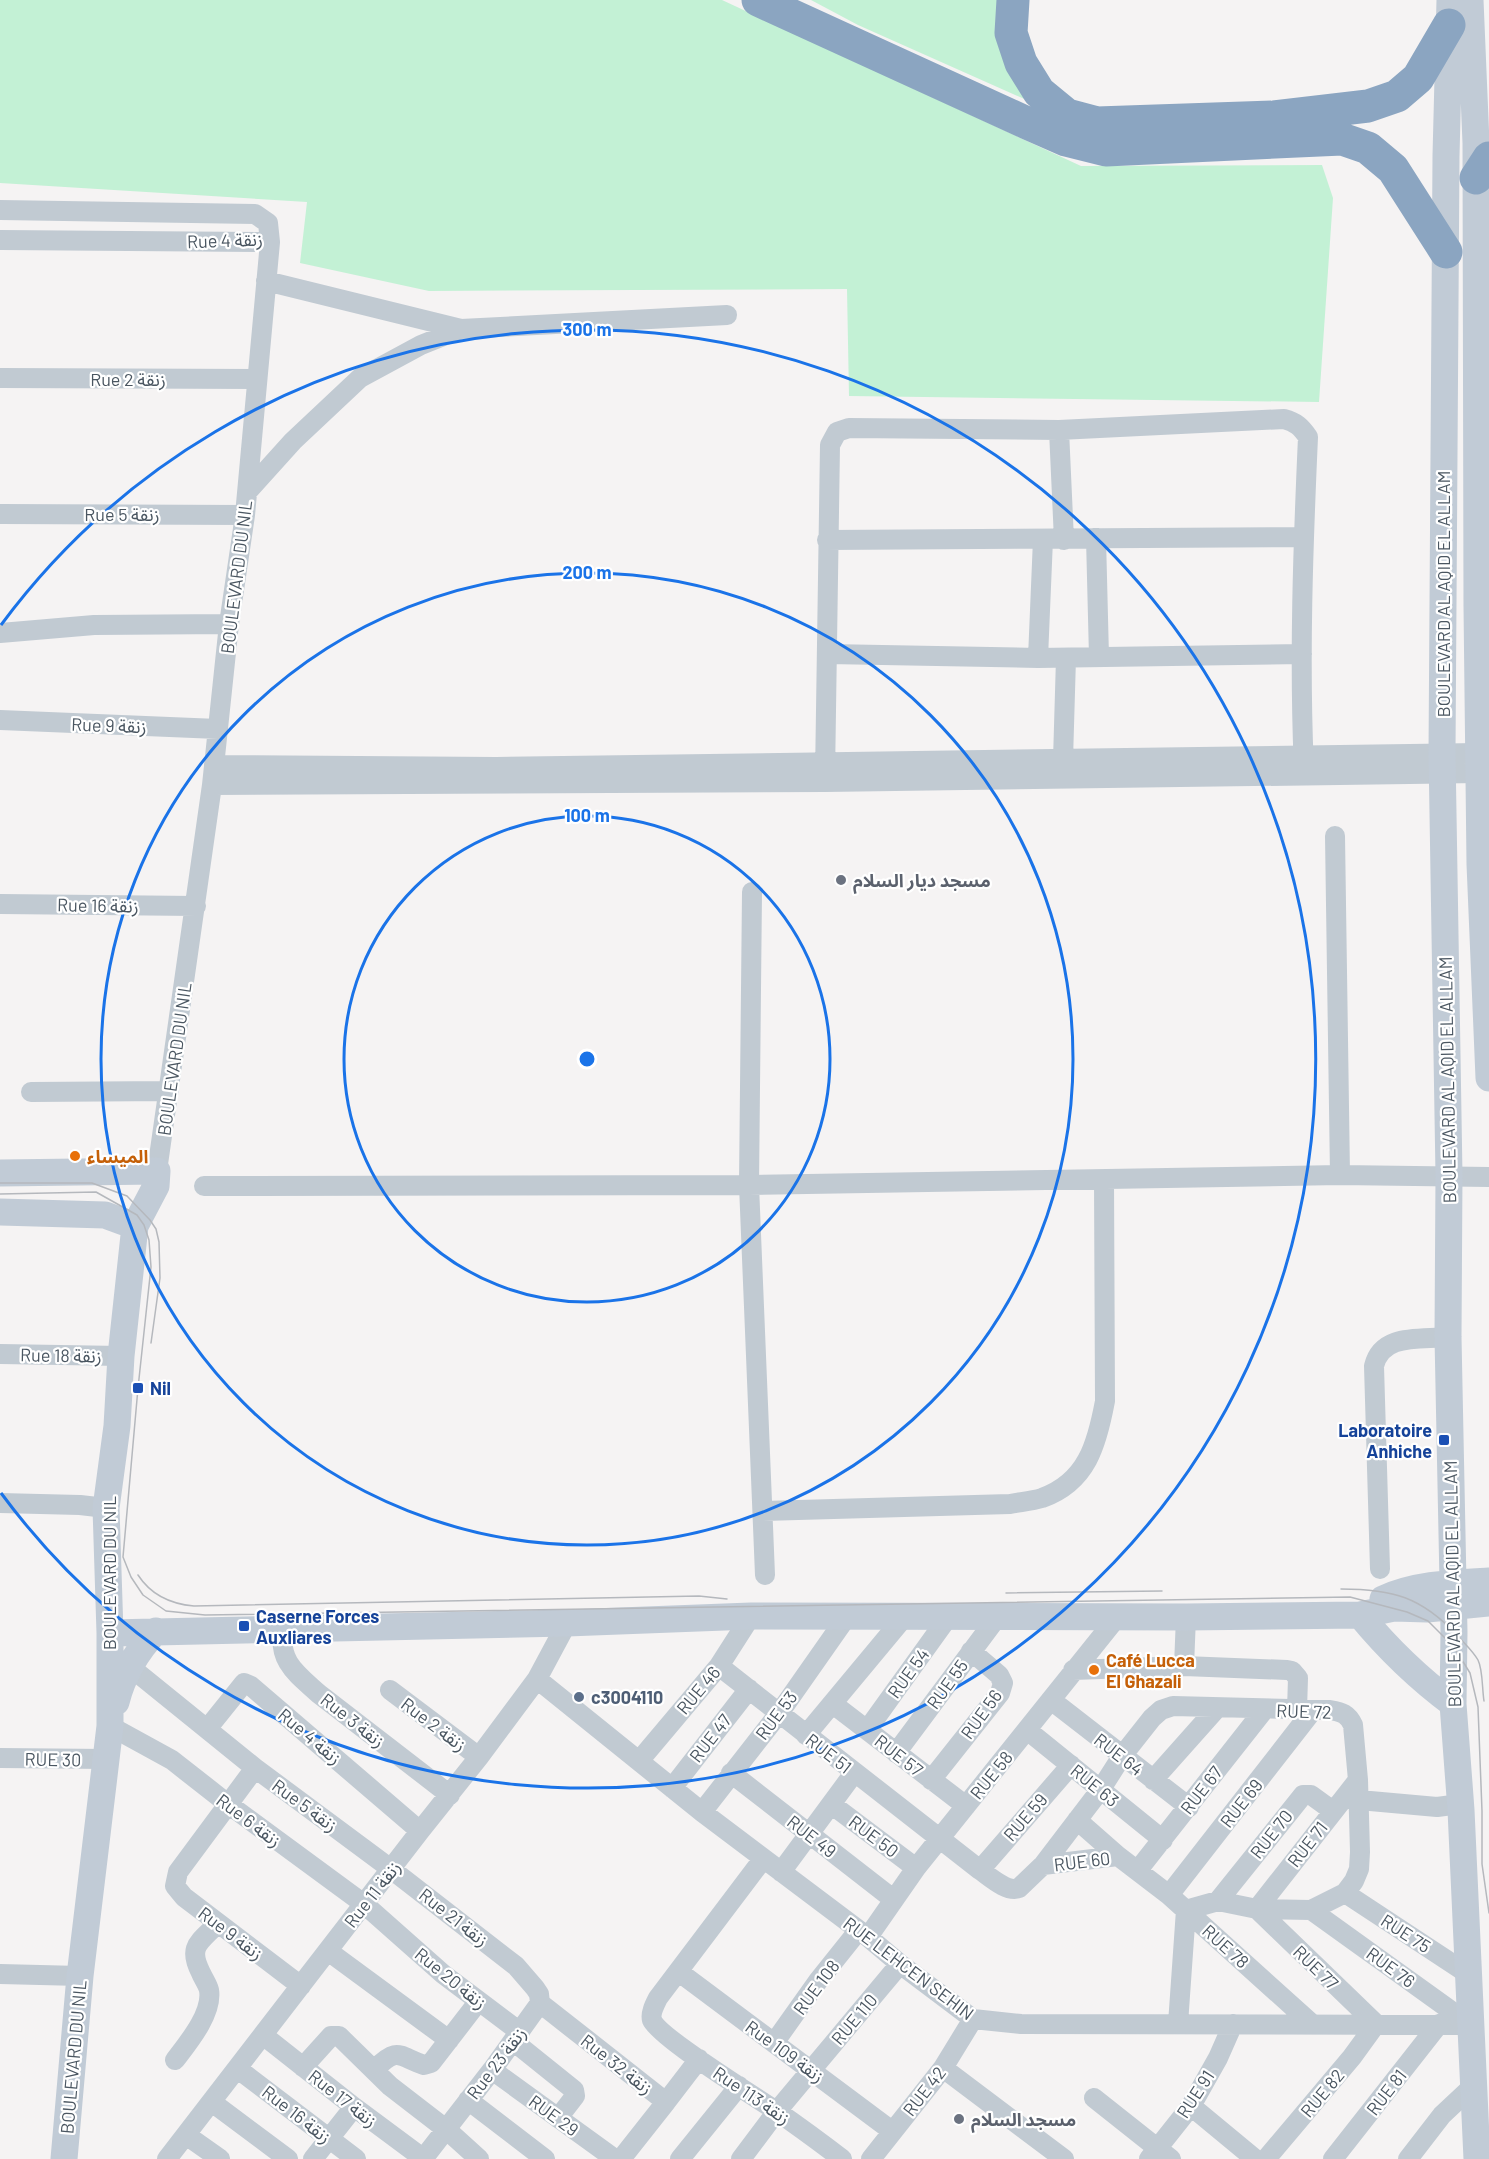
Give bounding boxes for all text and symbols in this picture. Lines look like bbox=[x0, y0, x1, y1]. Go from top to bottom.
street label: Rue 4 زنقة bbox=[187, 228, 263, 253]
text: 300 m bbox=[563, 318, 611, 340]
street label: Rue 2 زنقة bbox=[90, 368, 166, 391]
street label: BOULEVARD AL AQID EL ALLAM bbox=[1432, 471, 1454, 717]
street label: BOULEVARD DU NIL bbox=[216, 499, 256, 655]
street label: Rue 5 زنقة bbox=[84, 503, 160, 526]
text: 200 m bbox=[562, 561, 612, 583]
street label: Rue 9 زنقة bbox=[71, 713, 147, 738]
text: 100 m bbox=[564, 804, 610, 826]
place label: مسجد ديار السلام bbox=[853, 869, 991, 894]
marker: مسجد ديار السلام bbox=[834, 873, 848, 887]
street label: Rue 16 زنقة bbox=[57, 893, 139, 918]
street label: BOULEVARD AL AQID EL ALLAM bbox=[1434, 956, 1460, 1204]
street label: BOULEVARD DU NIL bbox=[152, 981, 196, 1137]
centre of rings bbox=[577, 1049, 597, 1069]
place label: الميساء bbox=[87, 1145, 148, 1167]
marker: الميساء bbox=[68, 1149, 82, 1163]
street label: Rue 18 زنقة bbox=[20, 1343, 102, 1368]
place label: Nil bbox=[150, 1377, 171, 1399]
marker: Nil bbox=[131, 1381, 145, 1395]
place label: Laboratoire Anhiche bbox=[1338, 1419, 1432, 1462]
marker: Laboratoire Anhiche bbox=[1437, 1433, 1451, 1447]
street label: BOULEVARD AL AQID EL ALLAM bbox=[1439, 1460, 1465, 1708]
street label: BOULEVARD DU NIL bbox=[98, 1496, 120, 1650]
place label: Caserne Forces Auxliares bbox=[256, 1605, 379, 1648]
marker: Caserne Forces Auxliares bbox=[237, 1619, 251, 1633]
street label: RUE 54 bbox=[883, 1644, 933, 1702]
place label: Café Lucca El Ghazali bbox=[1106, 1649, 1195, 1692]
street label: RUE 55 bbox=[922, 1655, 972, 1713]
street label: RUE 46 bbox=[671, 1661, 725, 1719]
marker: Café Lucca El Ghazali bbox=[1087, 1663, 1101, 1677]
street label: RUE 56 bbox=[956, 1685, 1006, 1743]
place label: c3004110 bbox=[591, 1686, 663, 1708]
street label: RUE 53 bbox=[750, 1686, 802, 1744]
street label: Rue 3 زنقة bbox=[316, 1688, 389, 1753]
marker: c3004110 bbox=[572, 1690, 586, 1704]
street label: Rue 2 زنقة bbox=[397, 1692, 471, 1756]
street label: RUE 72 bbox=[1276, 1699, 1332, 1723]
street label: Rue 4 زنقة bbox=[273, 1703, 346, 1770]
street label: RUE 47 bbox=[684, 1709, 736, 1766]
street label: RUE 51 bbox=[802, 1728, 856, 1778]
street label: RUE 64 bbox=[1090, 1728, 1148, 1780]
street label: RUE 57 bbox=[871, 1729, 928, 1781]
street label: RUE 58 bbox=[965, 1746, 1017, 1804]
street label: RUE 30 bbox=[24, 1748, 82, 1770]
street label: RUE 63 bbox=[1066, 1759, 1124, 1811]
street label: RUE 67 bbox=[1175, 1761, 1227, 1818]
street label: Rue 5 زنقة bbox=[267, 1774, 342, 1837]
street label: RUE 69 bbox=[1215, 1774, 1267, 1832]
street label: Rue 6 زنقة bbox=[212, 1789, 286, 1852]
street label: RUE 59 bbox=[998, 1789, 1052, 1845]
street label: RUE 70 bbox=[1245, 1805, 1297, 1863]
street label: RUE 49 bbox=[783, 1810, 841, 1862]
street label: RUE 50 bbox=[845, 1810, 903, 1862]
street label: RUE 71 bbox=[1282, 1817, 1332, 1871]
street label: RUE 60 bbox=[1053, 1847, 1111, 1875]
street label: Rue 11 زنقة bbox=[339, 1856, 406, 1932]
street label: Rue 21 زنقة bbox=[414, 1883, 493, 1952]
street label: Rue 9 زنقة bbox=[194, 1902, 268, 1965]
street label: RUE 75 bbox=[1377, 1909, 1435, 1957]
street label: RUE LEHCEN SEHIN bbox=[839, 1912, 979, 2024]
street label: RUE 78 bbox=[1198, 1919, 1254, 1973]
street label: RUE 77 bbox=[1289, 1940, 1343, 1994]
street label: Rue 20 زنقة bbox=[410, 1942, 491, 2014]
street label: RUE 76 bbox=[1362, 1942, 1420, 1992]
street label: RUE 108 bbox=[788, 1955, 844, 2019]
street label: BOULEVARD DU NIL bbox=[55, 1979, 91, 2135]
street label: RUE 110 bbox=[826, 1989, 882, 2049]
street label: Rue 109 زنقة bbox=[741, 2015, 829, 2088]
street label: Rue 23 زنقة bbox=[462, 2022, 531, 2104]
street label: Rue 32 زنقة bbox=[576, 2029, 657, 2100]
street label: Rue 113 زنقة bbox=[709, 2061, 795, 2130]
street label: RUE 42 bbox=[898, 2062, 950, 2120]
street label: Rue 17 زنقة bbox=[304, 2064, 382, 2132]
street label: RUE 82 bbox=[1296, 2064, 1348, 2122]
street label: RUE 81 bbox=[1361, 2065, 1411, 2119]
street label: RUE 91 bbox=[1171, 2066, 1219, 2122]
street label: Rue 16 زنقة bbox=[257, 2080, 336, 2149]
street label: RUE 29 bbox=[525, 2090, 583, 2140]
place label: مسجد السلام bbox=[971, 2108, 1076, 2133]
marker: مسجد السلام bbox=[952, 2112, 966, 2126]

